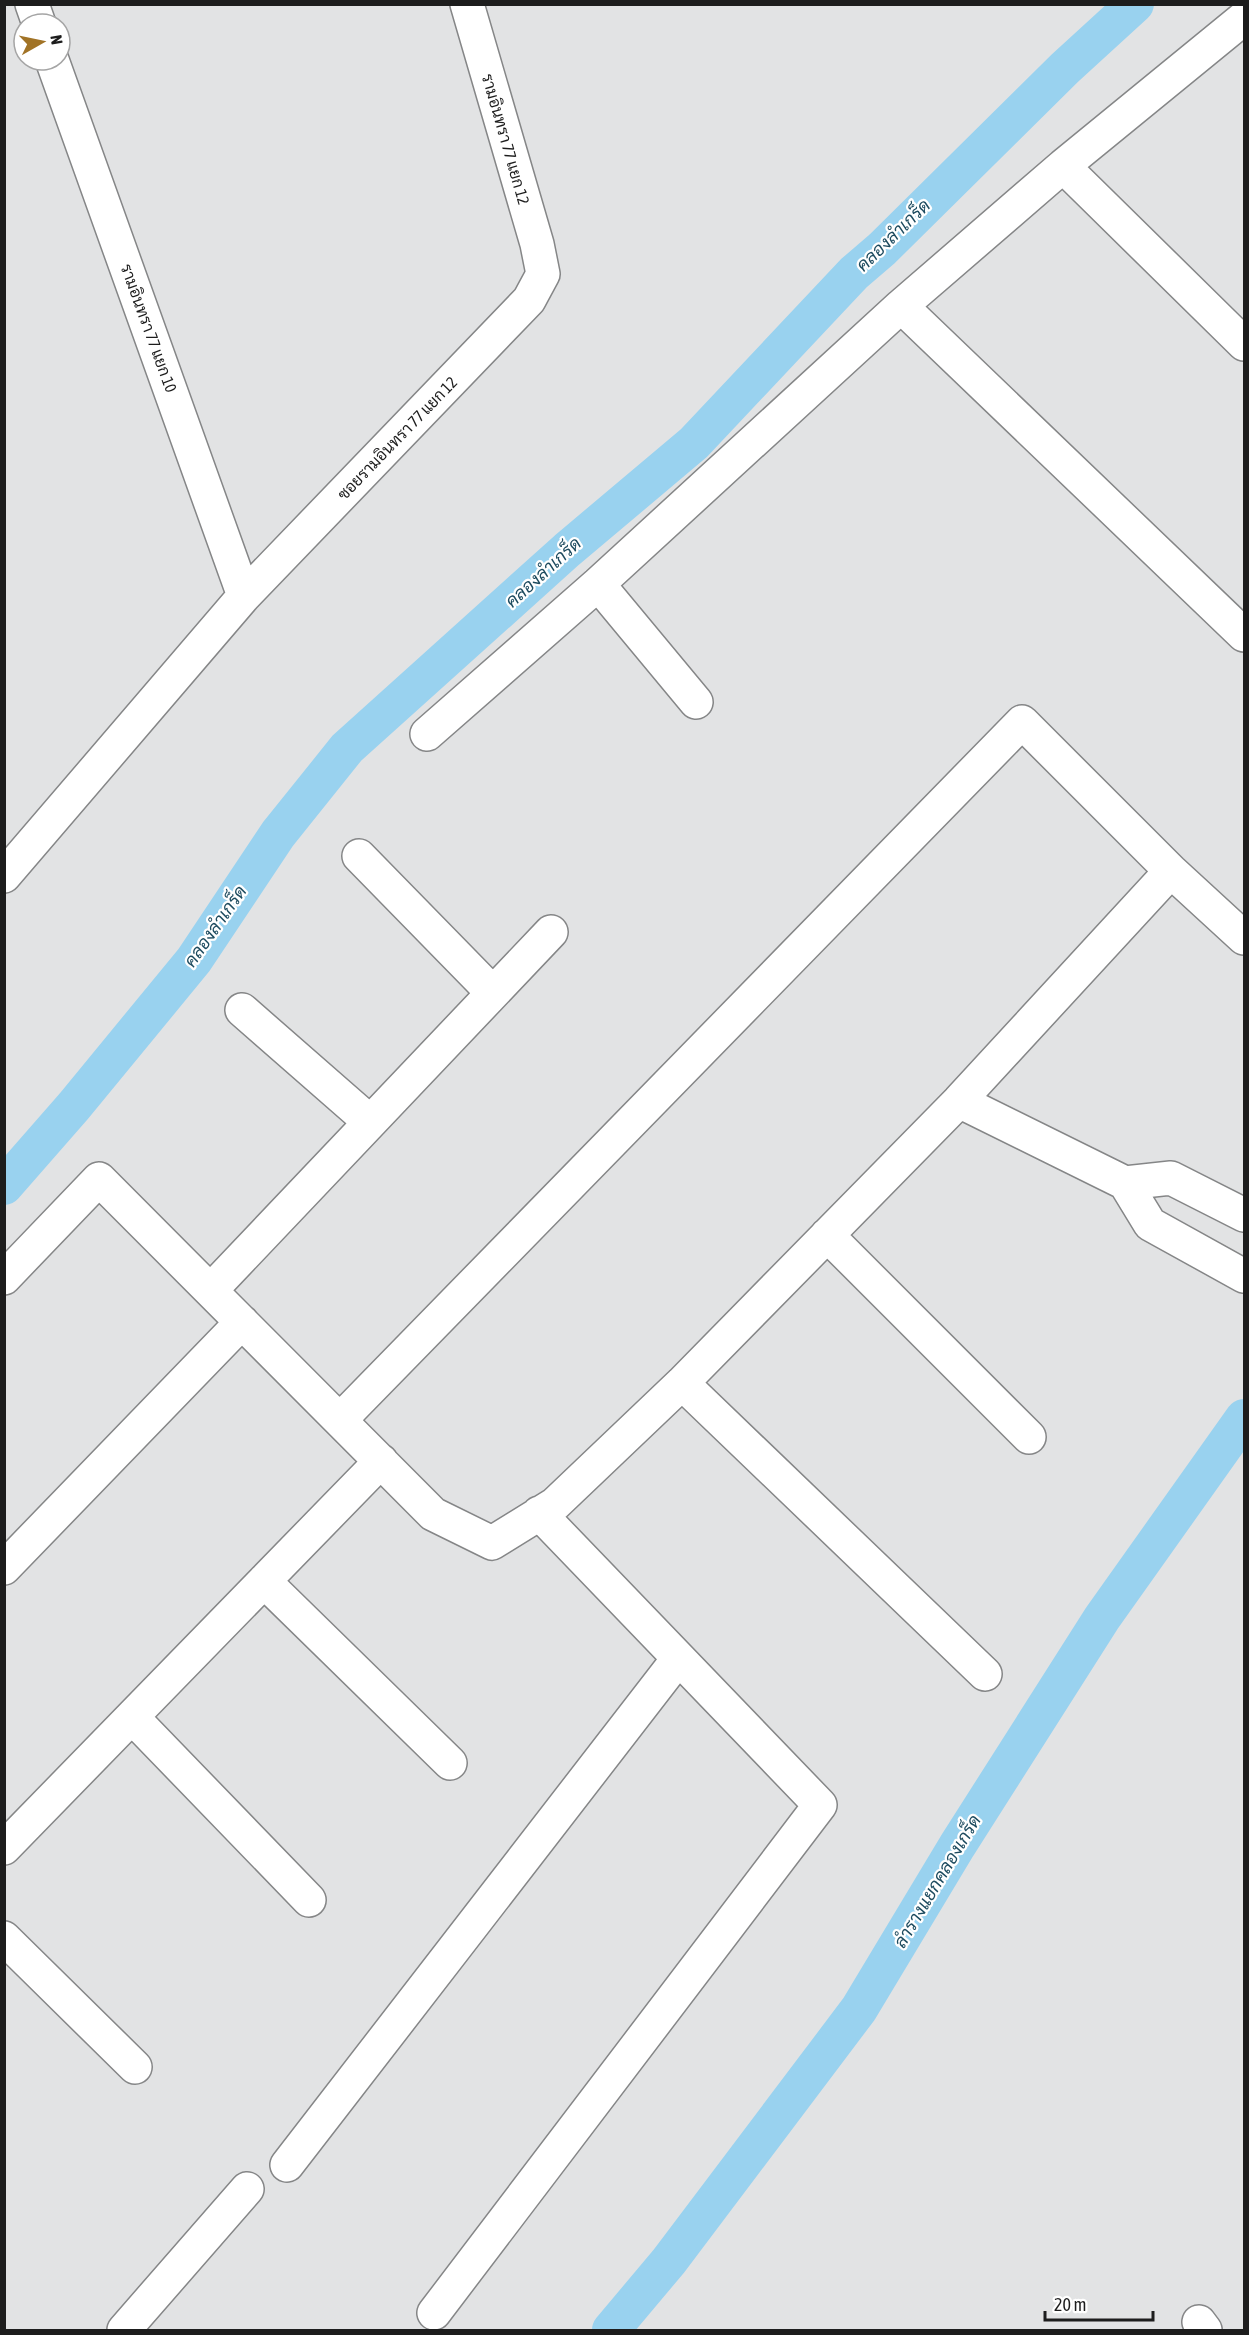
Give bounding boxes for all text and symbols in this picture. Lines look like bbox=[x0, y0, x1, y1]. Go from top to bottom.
north arrow bbox=[12, 12, 72, 72]
text: N bbox=[47, 34, 66, 46]
street label: รามอินทรา 77 แยก 12 bbox=[479, 72, 533, 206]
water label: คลองลำเกร็ด bbox=[850, 192, 934, 275]
street label: รามอินทรา 77 แยก 10 bbox=[117, 261, 181, 395]
street label: ซอยรามอินทรา 77 แยก 12 bbox=[334, 373, 460, 503]
water label: คลองลำเกร็ด bbox=[499, 530, 585, 611]
water label: คลองลำเกร็ด bbox=[177, 880, 251, 971]
water label: ลำรางแยกคลองเกร็ด bbox=[886, 1809, 985, 1951]
scale bar bbox=[1045, 2284, 1153, 2322]
text: 20 m bbox=[1054, 2294, 1086, 2315]

